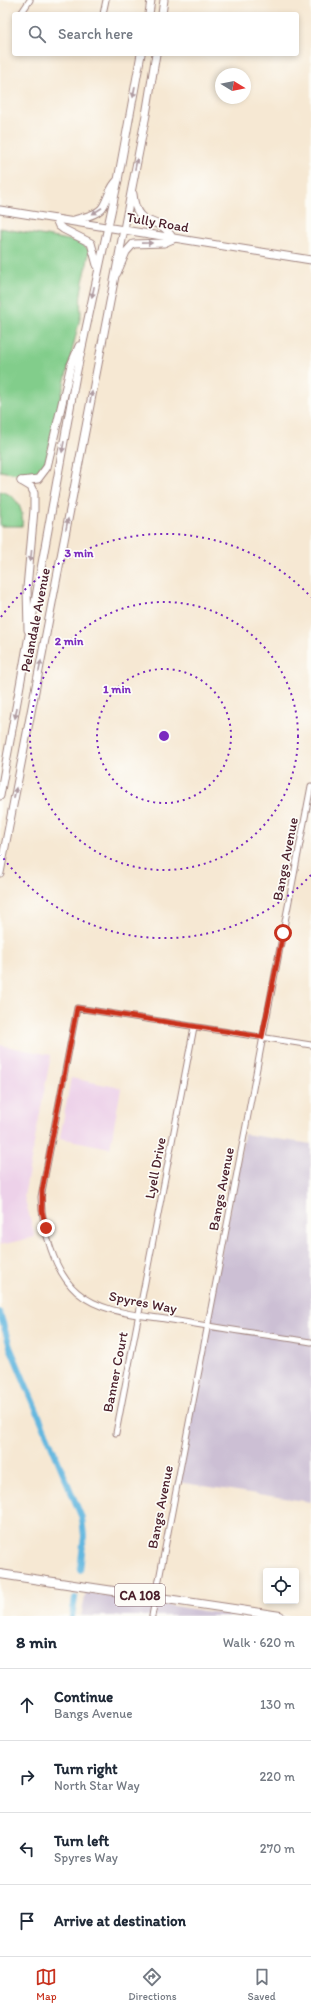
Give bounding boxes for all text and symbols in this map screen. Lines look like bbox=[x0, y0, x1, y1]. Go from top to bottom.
search box bbox=[12, 12, 299, 56]
icon: search bbox=[26, 23, 48, 45]
text: Search here bbox=[58, 25, 133, 43]
north arrow bbox=[215, 68, 251, 104]
one-way arrow bbox=[131, 86, 137, 98]
one-way arrow bbox=[134, 158, 140, 170]
one-way arrow bbox=[92, 207, 102, 215]
street label: Tully Road bbox=[125, 209, 191, 236]
one-way arrow bbox=[141, 240, 154, 246]
one-way arrow bbox=[90, 286, 96, 298]
one-way arrow bbox=[88, 390, 94, 403]
one-way arrow bbox=[60, 441, 66, 453]
one-way arrow bbox=[64, 518, 70, 530]
text: 3 min bbox=[65, 546, 94, 560]
one-way arrow bbox=[27, 550, 34, 562]
street label: Pelandale Avenue bbox=[17, 566, 54, 674]
text: 2 min bbox=[55, 634, 84, 648]
one-way arrow bbox=[37, 660, 43, 672]
text: 1 min bbox=[103, 682, 132, 696]
one-way arrow bbox=[13, 707, 19, 719]
centre of rings bbox=[157, 729, 171, 743]
one-way arrow bbox=[13, 787, 19, 800]
street label: Bangs Avenue bbox=[269, 816, 302, 902]
route start bbox=[274, 924, 292, 942]
street label: Lyell Drive bbox=[141, 1136, 170, 1200]
street label: Bangs Avenue bbox=[205, 1146, 238, 1232]
route end bbox=[37, 1219, 55, 1237]
street label: Spyres Way bbox=[107, 1288, 179, 1317]
street label: Banner Court bbox=[99, 1330, 132, 1414]
street label: Bangs Avenue bbox=[144, 1464, 177, 1550]
map controls bbox=[263, 1568, 299, 1604]
button: locate bbox=[263, 1568, 299, 1604]
road number: CA 108 bbox=[115, 1584, 165, 1606]
text: 8 min bbox=[16, 1632, 57, 1652]
text: Walk · 620 m bbox=[223, 1635, 295, 1650]
text: Continue bbox=[54, 1688, 113, 1706]
icon: ahead bbox=[16, 1694, 38, 1716]
text: 130 m bbox=[260, 1697, 295, 1712]
text: Bangs Avenue bbox=[54, 1706, 133, 1721]
text: Turn right bbox=[54, 1760, 118, 1778]
icon: right bbox=[16, 1766, 38, 1788]
text: 220 m bbox=[259, 1769, 295, 1784]
text: North Star Way bbox=[54, 1778, 140, 1793]
text: Turn left bbox=[54, 1832, 109, 1850]
icon: left bbox=[16, 1838, 38, 1860]
text: 270 m bbox=[260, 1841, 295, 1856]
text: Spyres Way bbox=[54, 1850, 118, 1865]
icon: arrive bbox=[16, 1910, 38, 1932]
text: Arrive at destination bbox=[54, 1912, 186, 1930]
tab: Map bbox=[35, 1966, 57, 2003]
tab: Directions bbox=[128, 1966, 177, 2003]
tab: Saved bbox=[247, 1966, 276, 2003]

